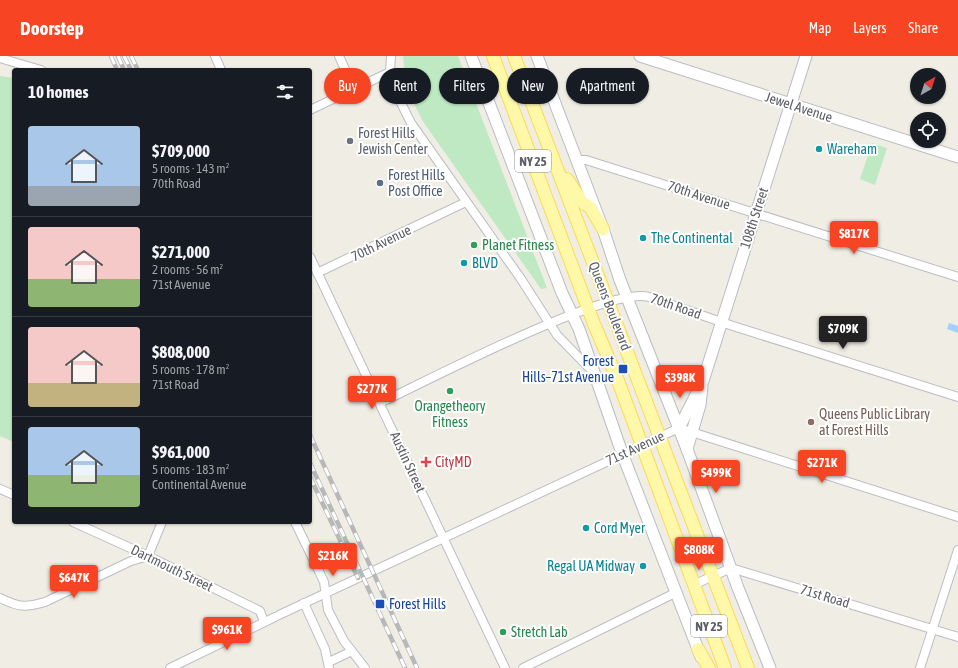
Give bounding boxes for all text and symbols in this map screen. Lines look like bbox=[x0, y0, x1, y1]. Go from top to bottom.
text: Doorstep bbox=[20, 17, 84, 39]
text: Map bbox=[809, 20, 831, 36]
text: Layers bbox=[853, 20, 886, 36]
text: Share bbox=[908, 20, 938, 36]
chip: Buy bbox=[324, 68, 371, 104]
chip: Rent bbox=[379, 68, 431, 104]
chip: Filters bbox=[439, 68, 499, 104]
chip: New bbox=[507, 68, 558, 104]
chip: Apartment bbox=[566, 68, 649, 104]
north arrow bbox=[910, 68, 946, 104]
map controls bbox=[910, 68, 946, 148]
icon: filters bbox=[274, 81, 296, 103]
text: 10 homes bbox=[28, 82, 89, 102]
street label: Jewel Avenue bbox=[763, 89, 835, 125]
button: locate bbox=[910, 112, 946, 148]
place label: Forest Hills Jewish Center bbox=[358, 125, 429, 157]
marker: Forest Hills Jewish Center bbox=[345, 136, 355, 146]
text: $709,000 bbox=[152, 141, 210, 161]
place label: Wareham bbox=[827, 141, 877, 157]
icon: home bbox=[60, 142, 108, 190]
marker: Wareham bbox=[814, 144, 824, 154]
road number: NY 25 bbox=[515, 150, 551, 172]
text: 5 rooms · 143 m² bbox=[152, 161, 229, 176]
place label: Forest Hills Post Office bbox=[388, 167, 445, 199]
text: 70th Road bbox=[152, 176, 201, 191]
street label: 70th Avenue bbox=[666, 177, 732, 213]
marker: Forest Hills Post Office bbox=[375, 178, 385, 188]
street label: 108th Street bbox=[737, 185, 771, 251]
pin: $817K bbox=[826, 221, 882, 255]
street label: 70th Avenue bbox=[348, 222, 414, 264]
text: $817K bbox=[839, 226, 869, 241]
place label: The Continental bbox=[651, 230, 733, 246]
marker: The Continental bbox=[638, 233, 648, 243]
place label: Planet Fitness bbox=[482, 237, 554, 253]
marker: Planet Fitness bbox=[469, 240, 479, 250]
text: $271,000 bbox=[152, 242, 210, 262]
icon: home bbox=[60, 243, 108, 291]
place label: BLVD bbox=[472, 255, 498, 271]
marker: BLVD bbox=[459, 258, 469, 268]
street label: Queens Boulevard bbox=[586, 259, 634, 353]
text: 2 rooms · 56 m² bbox=[152, 262, 223, 277]
text: 71st Avenue bbox=[152, 277, 210, 292]
street label: 70th Road bbox=[649, 290, 703, 322]
pin: $709K bbox=[815, 316, 871, 350]
text: $709K bbox=[828, 321, 858, 336]
text: $808,000 bbox=[152, 342, 210, 362]
icon: home bbox=[60, 343, 108, 391]
place label: Forest Hills–71st Avenue bbox=[522, 353, 614, 385]
text: 5 rooms · 178 m² bbox=[152, 362, 229, 377]
marker: Forest Hills–71st Avenue bbox=[617, 363, 629, 375]
pin: $398K bbox=[652, 365, 708, 399]
text: $398K bbox=[665, 370, 695, 385]
pin: $277K bbox=[344, 376, 400, 410]
text: 71st Road bbox=[152, 377, 199, 392]
text: $277K bbox=[357, 381, 387, 396]
marker: Orangetheory Fitness bbox=[445, 386, 455, 396]
place label: Orangetheory Fitness bbox=[414, 398, 486, 430]
place label: Queens Public Library at Forest Hills bbox=[819, 406, 930, 438]
marker: Queens Public Library at Forest Hills bbox=[806, 417, 816, 427]
street label: 71st Avenue bbox=[603, 427, 667, 469]
street label: Austin Street bbox=[387, 429, 429, 495]
text: $961,000 bbox=[152, 442, 210, 462]
icon: home bbox=[60, 443, 108, 491]
pin: $271K bbox=[794, 450, 850, 484]
place label: CityMD bbox=[435, 454, 472, 470]
text: $271K bbox=[807, 455, 837, 470]
marker: CityMD bbox=[420, 456, 432, 468]
pin: $499K bbox=[688, 460, 744, 494]
text: 5 rooms · 183 m² bbox=[152, 462, 229, 477]
text: $499K bbox=[701, 465, 731, 480]
text: Continental Avenue bbox=[152, 477, 247, 492]
place label: Cord Myer bbox=[594, 520, 646, 536]
marker: Cord Myer bbox=[581, 523, 591, 533]
pin: $808K bbox=[671, 537, 727, 571]
street label: Dartmouth Street bbox=[128, 541, 216, 595]
text: $808K bbox=[684, 542, 714, 557]
pin: $216K bbox=[305, 543, 361, 577]
text: $216K bbox=[318, 548, 348, 563]
place label: Regal UA Midway bbox=[547, 558, 635, 574]
marker: Regal UA Midway bbox=[638, 561, 648, 571]
pin: $647K bbox=[46, 565, 102, 599]
text: $647K bbox=[59, 570, 89, 585]
street label: 71st Road bbox=[798, 581, 852, 611]
place label: Forest Hills bbox=[389, 596, 446, 612]
marker: Forest Hills bbox=[374, 598, 386, 610]
road number: NY 25 bbox=[691, 615, 727, 637]
pin: $961K bbox=[199, 617, 255, 651]
text: $961K bbox=[212, 622, 242, 637]
place label: Stretch Lab bbox=[511, 624, 568, 640]
marker: Stretch Lab bbox=[498, 627, 508, 637]

